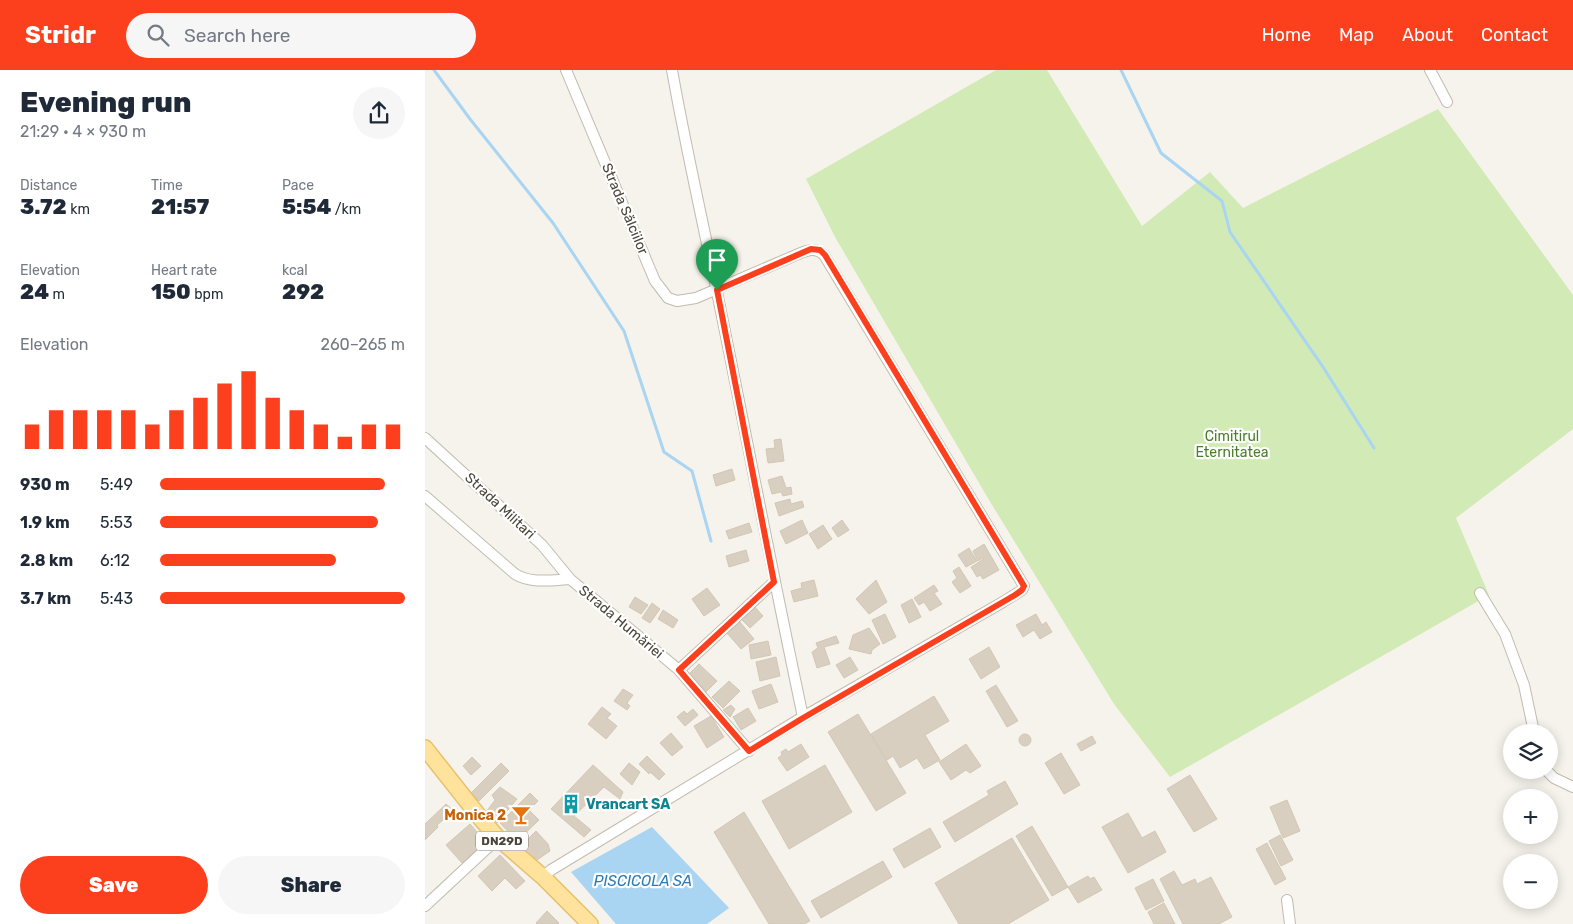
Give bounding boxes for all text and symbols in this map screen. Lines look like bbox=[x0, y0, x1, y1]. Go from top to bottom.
search box bbox=[126, 13, 476, 58]
text: Stridr bbox=[25, 21, 96, 49]
icon: search bbox=[144, 21, 172, 49]
text: Search here bbox=[184, 24, 291, 47]
text: Home bbox=[1262, 24, 1311, 46]
text: Map bbox=[1339, 24, 1374, 46]
text: About bbox=[1402, 24, 1453, 46]
text: Contact bbox=[1481, 24, 1548, 46]
text: Evening run bbox=[20, 86, 191, 119]
button: share bbox=[353, 87, 405, 139]
text: 21:29 · 4 × 930 m bbox=[20, 122, 146, 141]
street label: Strada Sălciilor bbox=[598, 161, 652, 258]
text: Distance bbox=[20, 177, 77, 194]
text: Time bbox=[151, 177, 183, 194]
text: Pace bbox=[282, 177, 314, 194]
text: 3.72 bbox=[20, 194, 67, 219]
text: 21:57 bbox=[151, 194, 209, 219]
text: 5:54 bbox=[282, 194, 331, 219]
text: km bbox=[67, 201, 90, 218]
text: /km bbox=[331, 201, 361, 218]
pin bbox=[696, 239, 738, 290]
icon: arrive bbox=[703, 246, 731, 274]
text: Elevation bbox=[20, 262, 80, 279]
text: Heart rate bbox=[151, 262, 217, 279]
text: kcal bbox=[282, 262, 308, 279]
text: 24 bbox=[20, 279, 49, 304]
text: 150 bbox=[151, 279, 191, 304]
text: 292 bbox=[282, 279, 324, 304]
text: m bbox=[49, 286, 65, 303]
text: bpm bbox=[191, 286, 223, 303]
text: Elevation bbox=[20, 335, 89, 354]
text: 260–265 m bbox=[321, 335, 405, 354]
park label: Cimitirul Eternitatea bbox=[1195, 428, 1269, 461]
street label: Strada Militari bbox=[461, 469, 539, 543]
text: 930 m bbox=[20, 475, 70, 494]
text: 5:49 bbox=[100, 475, 133, 494]
text: 1.9 km bbox=[20, 513, 70, 532]
text: 5:53 bbox=[100, 513, 133, 532]
text: 2.8 km bbox=[20, 551, 73, 570]
text: 6:12 bbox=[100, 551, 130, 570]
street label: Strada Humăriei bbox=[575, 582, 667, 662]
text: 3.7 km bbox=[20, 589, 71, 608]
text: 5:43 bbox=[100, 589, 133, 608]
map controls bbox=[1503, 724, 1558, 909]
button: layers bbox=[1503, 724, 1558, 779]
button: + bbox=[1503, 789, 1558, 844]
building icon: Vrancart SA bbox=[560, 793, 582, 815]
place label: Vrancart SA bbox=[586, 796, 670, 813]
bar icon: Monica 2 bbox=[510, 804, 532, 826]
place label: Monica 2 bbox=[444, 807, 506, 824]
road number: DN29D bbox=[476, 831, 528, 850]
button: − bbox=[1503, 854, 1558, 909]
button: Save bbox=[20, 856, 208, 914]
button: Share bbox=[218, 856, 405, 914]
water label: PISCICOLA SA bbox=[594, 872, 692, 890]

